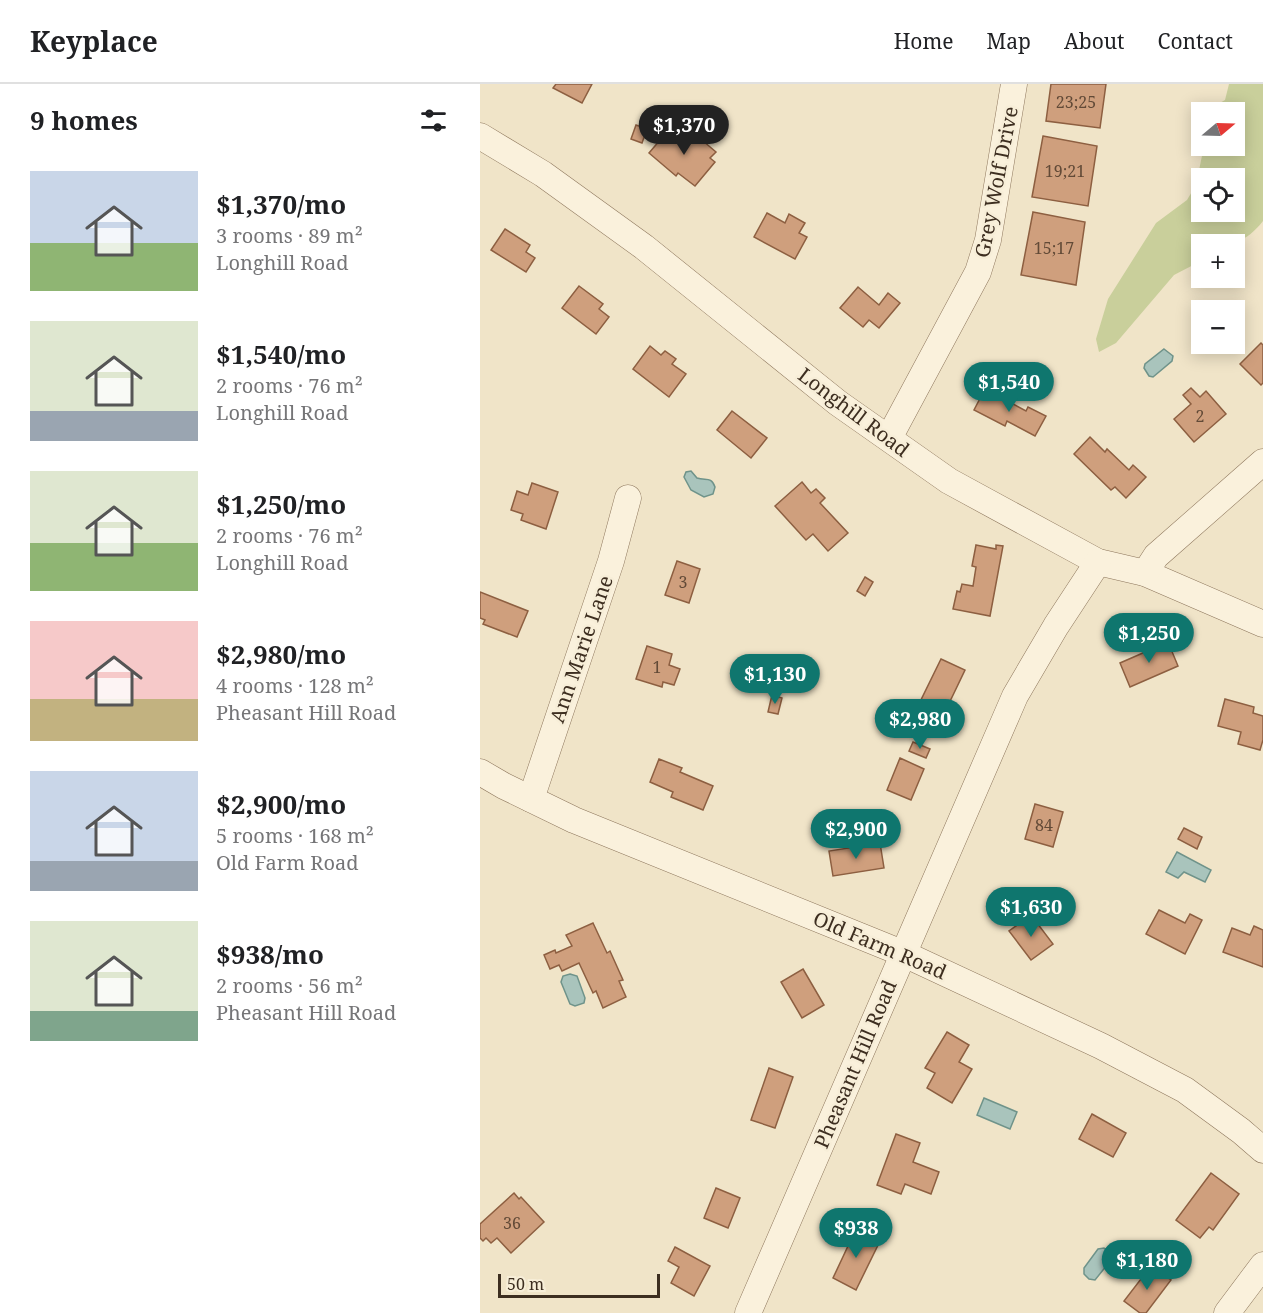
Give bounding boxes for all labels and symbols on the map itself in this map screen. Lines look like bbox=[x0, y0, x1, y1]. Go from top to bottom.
house number: 23;25 bbox=[1056, 91, 1096, 113]
north arrow bbox=[1191, 102, 1245, 156]
street label: Grey Wolf Drive bbox=[968, 104, 1024, 260]
pin: $1,370 bbox=[635, 105, 733, 156]
house number: 19;21 bbox=[1045, 160, 1085, 182]
house number: 15;17 bbox=[1034, 237, 1074, 259]
street label: Longhill Road bbox=[793, 361, 915, 463]
pin: $1,540 bbox=[960, 362, 1058, 413]
house number: 2 bbox=[1196, 405, 1204, 427]
house number: 3 bbox=[679, 571, 688, 593]
street label: Ann Marie Lane bbox=[543, 572, 619, 726]
pin: $1,250 bbox=[1100, 613, 1198, 664]
pin: $1,130 bbox=[726, 654, 824, 705]
house number: 1 bbox=[653, 656, 661, 678]
pin: $2,980 bbox=[871, 699, 969, 750]
pin: $2,900 bbox=[807, 809, 905, 860]
house number: 84 bbox=[1035, 814, 1053, 836]
pin: $1,630 bbox=[982, 887, 1080, 938]
street label: Old Farm Road bbox=[809, 905, 951, 985]
street label: Pheasant Hill Road bbox=[807, 976, 903, 1152]
pin: $938 bbox=[820, 1208, 892, 1259]
house number: 36 bbox=[503, 1212, 521, 1234]
pin: $1,180 bbox=[1098, 1240, 1196, 1291]
scale bar bbox=[498, 1271, 660, 1298]

